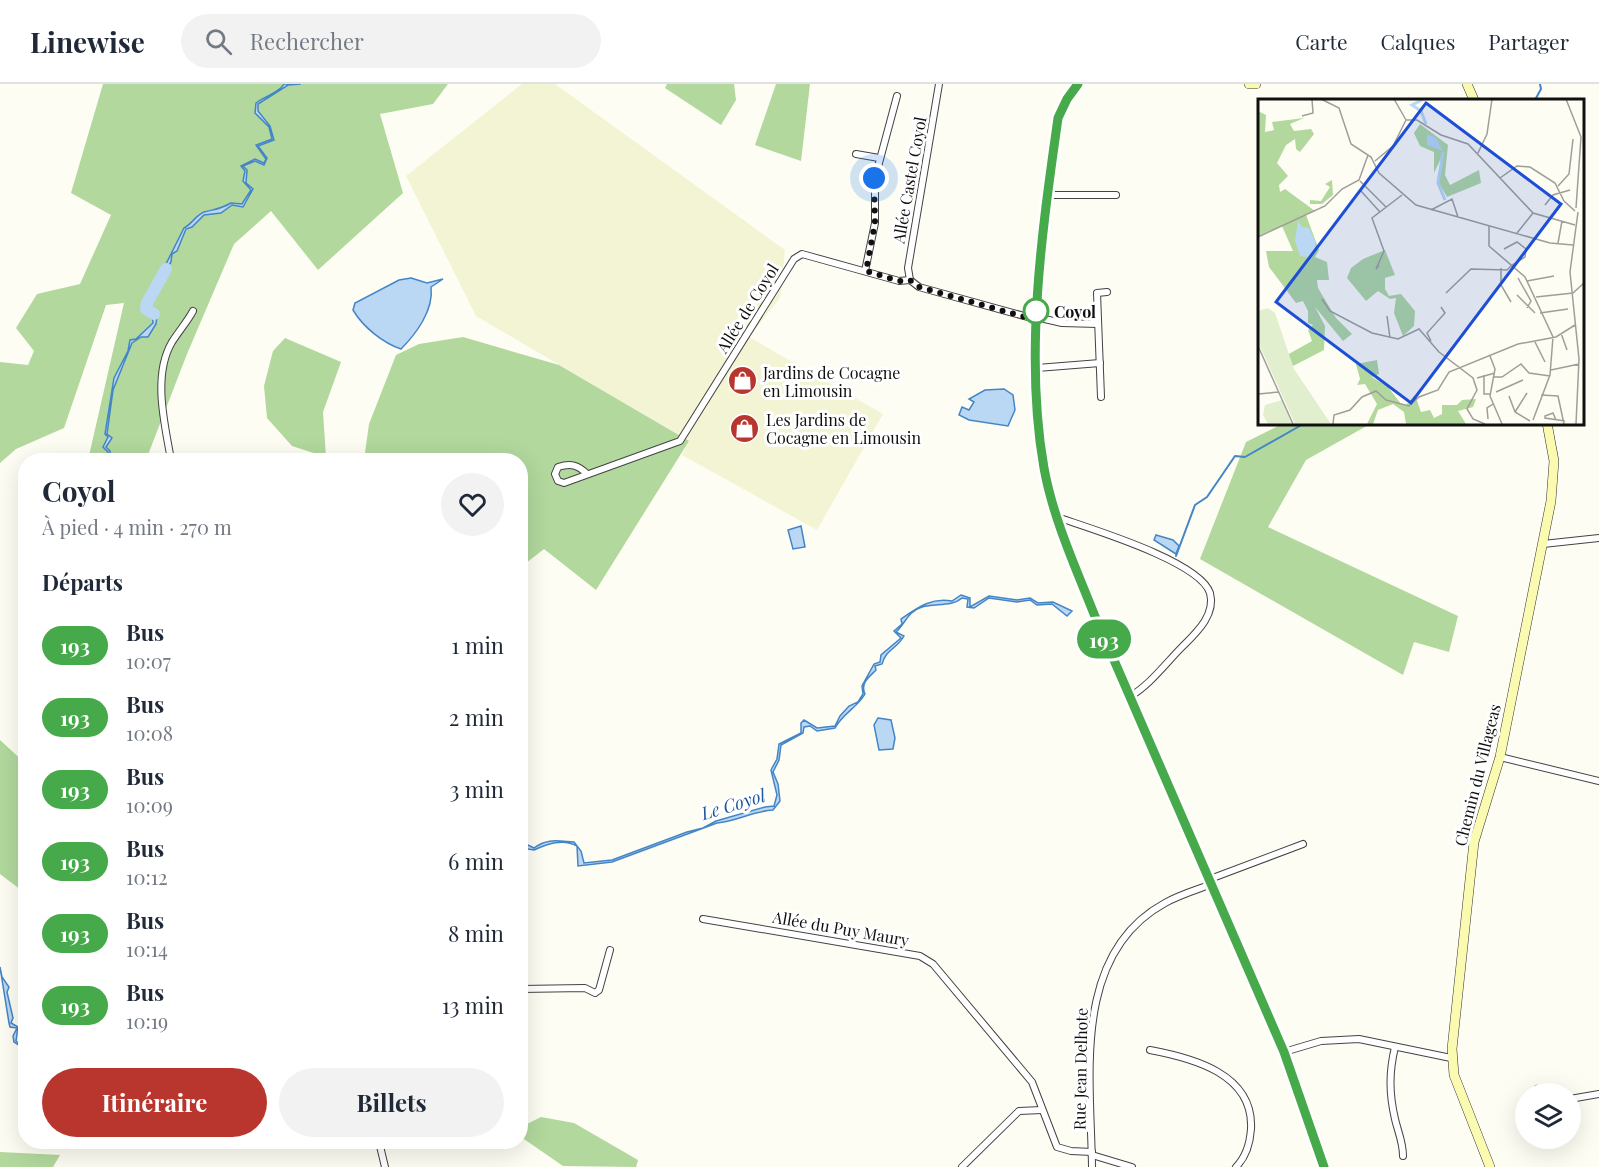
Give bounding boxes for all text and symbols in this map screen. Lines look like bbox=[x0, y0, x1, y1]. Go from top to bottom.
search box bbox=[181, 14, 601, 68]
text: Linewise bbox=[30, 23, 145, 60]
icon: search bbox=[202, 25, 235, 58]
text: Rechercher bbox=[250, 26, 364, 56]
text: Carte bbox=[1295, 27, 1348, 55]
text: Calques bbox=[1381, 27, 1455, 55]
text: Partager bbox=[1488, 27, 1569, 55]
inset map bbox=[1258, 99, 1584, 424]
street label: Allée Castel Coyol bbox=[887, 115, 931, 246]
your location bbox=[859, 163, 889, 193]
street label: Allée de Coyol bbox=[711, 259, 783, 357]
marker: Coyol bbox=[1023, 298, 1049, 324]
place label: Coyol bbox=[1054, 301, 1096, 322]
place label: Jardins de Cocagne en Limousin bbox=[762, 362, 900, 401]
shop icon: Jardins de Cocagne en Limousin bbox=[726, 365, 758, 397]
place label: Les Jardins de Cocagne en Limousin bbox=[766, 409, 921, 448]
shop icon: Les Jardins de Cocagne en Limousin bbox=[729, 412, 761, 444]
text: Coyol bbox=[42, 472, 116, 509]
button: heart bbox=[441, 473, 504, 536]
text: À pied · 4 min · 270 m bbox=[42, 513, 232, 540]
text: Départs bbox=[42, 567, 123, 597]
text: Bus bbox=[126, 617, 164, 647]
line badge: 193 bbox=[1070, 620, 1138, 658]
text: 193 bbox=[1089, 625, 1119, 653]
text: 1 min bbox=[451, 630, 504, 660]
text: 193 bbox=[60, 631, 90, 659]
text: 10:07 bbox=[126, 647, 171, 674]
text: Bus bbox=[126, 689, 164, 719]
text: 2 min bbox=[449, 702, 504, 732]
street label: Chemin du Villageas bbox=[1449, 702, 1505, 848]
text: 193 bbox=[60, 703, 90, 731]
text: 10:08 bbox=[126, 719, 173, 746]
text: Bus bbox=[126, 761, 164, 791]
text: 3 min bbox=[449, 774, 504, 804]
text: 193 bbox=[60, 775, 90, 803]
water label: Le Coyol bbox=[697, 783, 769, 825]
text: 10:09 bbox=[126, 791, 173, 818]
text: Bus bbox=[126, 833, 164, 863]
text: 6 min bbox=[448, 846, 504, 876]
text: 193 bbox=[60, 847, 90, 875]
text: 10:12 bbox=[126, 863, 168, 890]
text: Bus bbox=[126, 905, 164, 935]
street label: Allée du Puy Maury bbox=[770, 905, 911, 950]
text: 8 min bbox=[448, 918, 504, 948]
text: 193 bbox=[60, 919, 90, 947]
text: 10:14 bbox=[126, 935, 168, 962]
text: Bus bbox=[126, 977, 164, 1007]
text: 13 min bbox=[442, 990, 504, 1020]
text: 193 bbox=[60, 991, 90, 1019]
text: 10:19 bbox=[126, 1007, 168, 1034]
street label: Rue Jean Delhote bbox=[1068, 1008, 1092, 1130]
button: Itinéraire bbox=[42, 1068, 267, 1137]
button: Billets bbox=[279, 1068, 504, 1137]
map controls bbox=[1515, 1083, 1581, 1149]
button: layers bbox=[1515, 1083, 1581, 1149]

